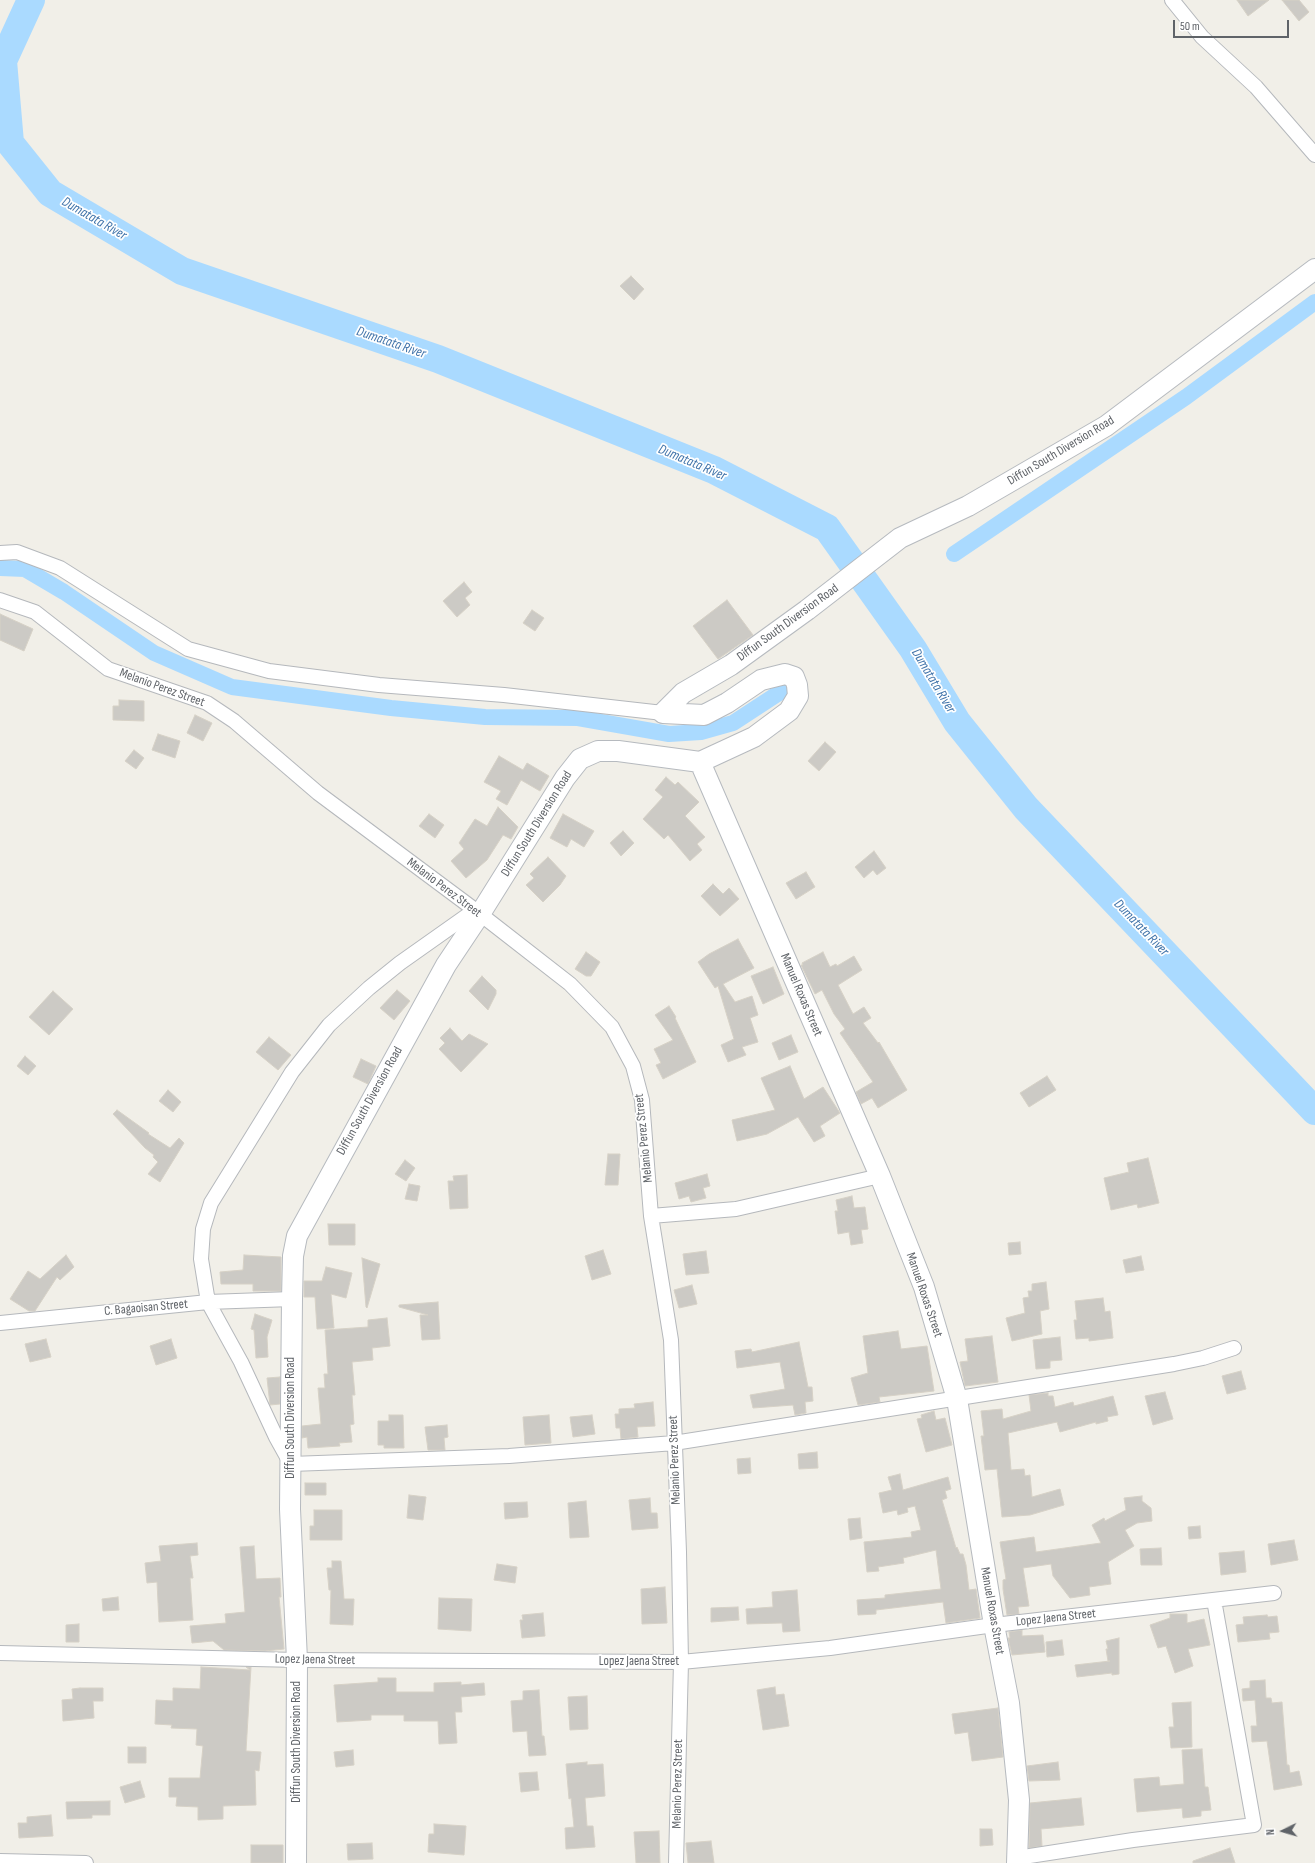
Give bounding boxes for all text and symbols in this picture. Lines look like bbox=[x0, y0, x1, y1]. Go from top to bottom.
scale bar bbox=[1175, 12, 1291, 38]
text: 50 m bbox=[1180, 19, 1200, 34]
water label: Dumatata River bbox=[59, 194, 129, 244]
water label: Dumatata River bbox=[354, 323, 428, 363]
street label: Diffun South Diversion Road bbox=[1005, 413, 1117, 489]
water label: Dumatata River bbox=[656, 441, 728, 485]
street label: Diffun South Diversion Road bbox=[734, 581, 842, 665]
water label: Dumatata River bbox=[907, 646, 959, 716]
street label: Melanio Perez Street bbox=[117, 665, 207, 711]
street label: Diffun South Diversion Road bbox=[498, 768, 576, 880]
street label: Melanio Perez Street bbox=[404, 855, 484, 921]
water label: Dumatata River bbox=[1110, 896, 1172, 960]
street label: Manuel Roxas Street bbox=[777, 951, 825, 1039]
street label: Diffun South Diversion Road bbox=[334, 1044, 406, 1158]
street label: Melanio Perez Street bbox=[632, 1093, 656, 1183]
street label: Manuel Roxas Street bbox=[902, 1251, 946, 1339]
street label: C. Bagaoisan Street bbox=[103, 1297, 189, 1319]
street label: Diffun South Diversion Road bbox=[283, 1357, 299, 1479]
street label: Melanio Perez Street bbox=[666, 1415, 684, 1505]
street label: Manuel Roxas Street bbox=[977, 1566, 1007, 1656]
street label: Lopez Jaena Street bbox=[1015, 1606, 1097, 1630]
street label: Lopez Jaena Street bbox=[275, 1651, 355, 1669]
street label: Lopez Jaena Street bbox=[599, 1654, 679, 1670]
street label: Diffun South Diversion Road bbox=[289, 1681, 305, 1803]
street label: Melanio Perez Street bbox=[669, 1739, 687, 1829]
north arrow bbox=[1263, 1811, 1303, 1851]
text: N bbox=[1264, 1829, 1277, 1836]

